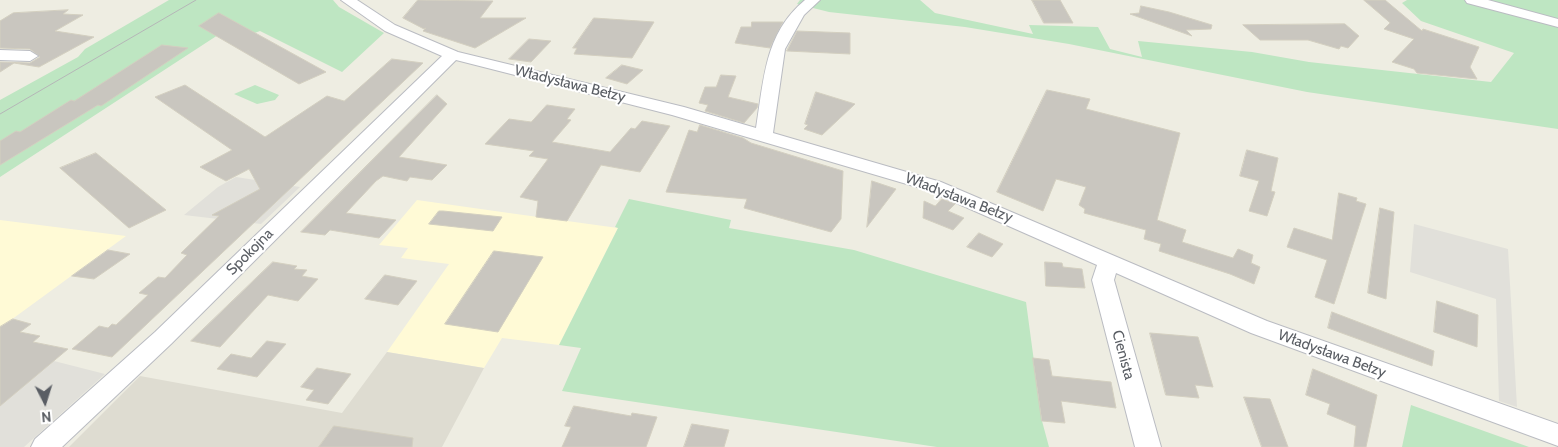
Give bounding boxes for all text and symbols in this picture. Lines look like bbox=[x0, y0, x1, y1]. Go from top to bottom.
street label: Władysława Bełzy bbox=[513, 62, 627, 106]
street label: Władysława Bełzy bbox=[903, 169, 1015, 227]
street label: Spokojna bbox=[223, 225, 277, 279]
street label: Władysława Bełzy bbox=[1275, 326, 1389, 382]
street label: Cienista bbox=[1108, 328, 1138, 382]
north arrow bbox=[20, 377, 70, 427]
text: N bbox=[41, 408, 52, 426]

